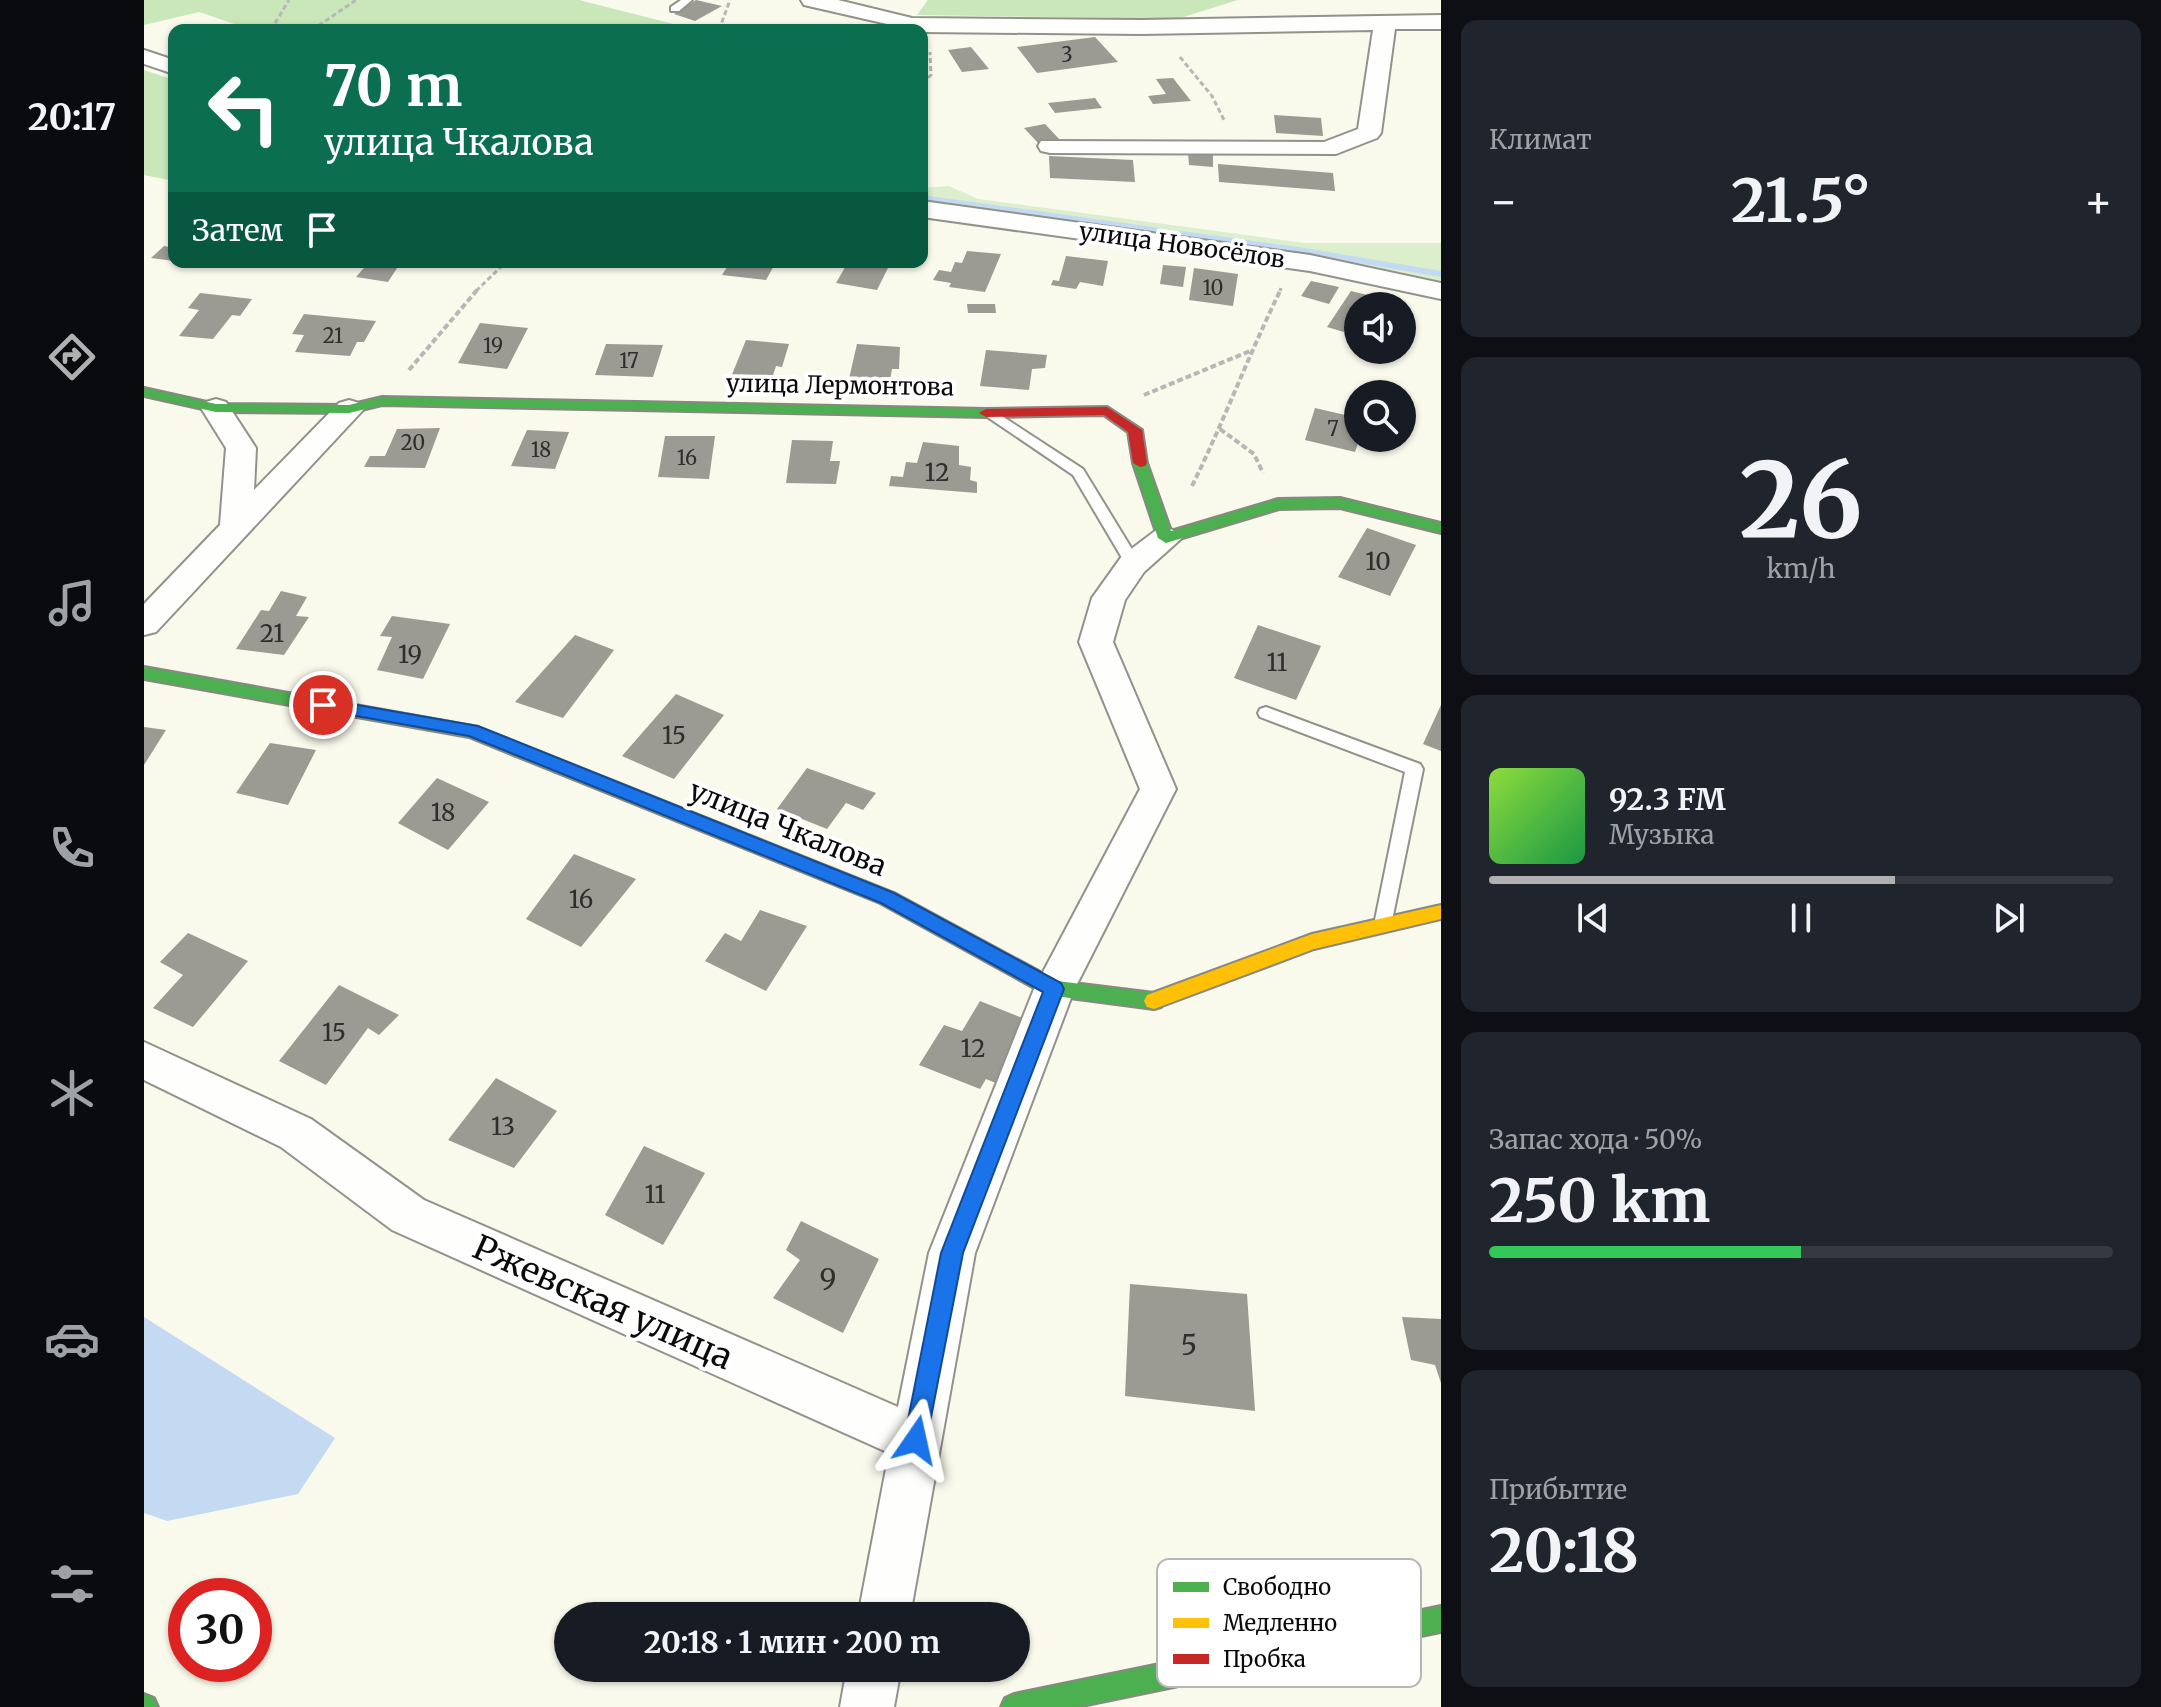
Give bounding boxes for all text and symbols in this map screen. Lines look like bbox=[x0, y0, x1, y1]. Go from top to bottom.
house number: 3 bbox=[1061, 42, 1073, 67]
text: 70 m bbox=[324, 51, 462, 121]
icon: left bbox=[192, 56, 296, 160]
text: 20:17 bbox=[28, 95, 116, 140]
text: улица Чкалова bbox=[324, 120, 594, 165]
text: Климат bbox=[1489, 123, 1592, 156]
text: 21.5° bbox=[1731, 163, 1871, 238]
text: − bbox=[1489, 174, 1518, 229]
text: + bbox=[2084, 174, 2113, 229]
icon: arrive bbox=[300, 208, 344, 252]
text: Затем bbox=[192, 211, 284, 249]
street label: улица Новосёлов bbox=[1077, 215, 1287, 275]
house number: 10 bbox=[1202, 275, 1224, 300]
map controls bbox=[1344, 292, 1416, 452]
button: sound bbox=[1344, 292, 1416, 364]
house number: 21 bbox=[323, 323, 343, 348]
icon: directions bbox=[44, 329, 100, 385]
house number: 19 bbox=[483, 333, 503, 358]
house number: 17 bbox=[619, 348, 639, 373]
street label: улица Лермонтова bbox=[726, 368, 954, 402]
button: search bbox=[1344, 380, 1416, 452]
house number: 7 bbox=[1327, 416, 1339, 441]
house number: 20 bbox=[401, 430, 425, 455]
text: 26 bbox=[1739, 435, 1863, 565]
house number: 18 bbox=[531, 437, 551, 462]
house number: 16 bbox=[677, 445, 697, 470]
house number: 12 bbox=[925, 457, 949, 488]
house number: 10 bbox=[1365, 546, 1391, 577]
text: km/h bbox=[1767, 552, 1835, 585]
icon: music bbox=[44, 575, 100, 631]
house number: 21 bbox=[260, 618, 284, 649]
house number: 19 bbox=[398, 639, 422, 670]
house number: 11 bbox=[1267, 647, 1288, 678]
pin bbox=[289, 671, 357, 739]
icon: arrive bbox=[301, 683, 345, 727]
house number: 15 bbox=[662, 720, 686, 751]
street label: улица Чкалова bbox=[684, 772, 892, 884]
text: 92.3 FM bbox=[1609, 780, 1726, 818]
house number: 18 bbox=[431, 797, 455, 828]
text: Музыка bbox=[1609, 818, 1714, 851]
icon: phone bbox=[44, 820, 100, 876]
house number: 16 bbox=[569, 884, 593, 915]
icon: previous bbox=[1571, 896, 1615, 940]
icon: pause bbox=[1779, 896, 1823, 940]
icon: next bbox=[1987, 896, 2031, 940]
house number: 15 bbox=[322, 1017, 346, 1048]
house number: 12 bbox=[961, 1033, 985, 1064]
icon: climate bbox=[44, 1065, 100, 1121]
house number: 13 bbox=[491, 1111, 515, 1142]
text: Запас хода · 50% bbox=[1489, 1123, 1702, 1156]
text: 250 km bbox=[1489, 1163, 1710, 1238]
house number: 11 bbox=[645, 1179, 666, 1210]
street label: Ржевская улица bbox=[467, 1226, 739, 1378]
house number: 9 bbox=[820, 1261, 836, 1297]
icon: car bbox=[44, 1311, 100, 1367]
house number: 5 bbox=[1181, 1327, 1197, 1363]
position arrow bbox=[874, 1398, 958, 1482]
text: Прибытие bbox=[1489, 1473, 1627, 1506]
text: 20:18 bbox=[1489, 1513, 1639, 1588]
icon: filters bbox=[44, 1556, 100, 1612]
legend bbox=[1157, 1559, 1421, 1687]
text: Свободно bbox=[1223, 1573, 1331, 1601]
speed limit sign: 30 bbox=[168, 1578, 272, 1682]
text: Медленно bbox=[1223, 1609, 1337, 1637]
text: 20:18 · 1 мин · 200 m bbox=[644, 1623, 940, 1661]
text: Пробка bbox=[1223, 1645, 1306, 1673]

